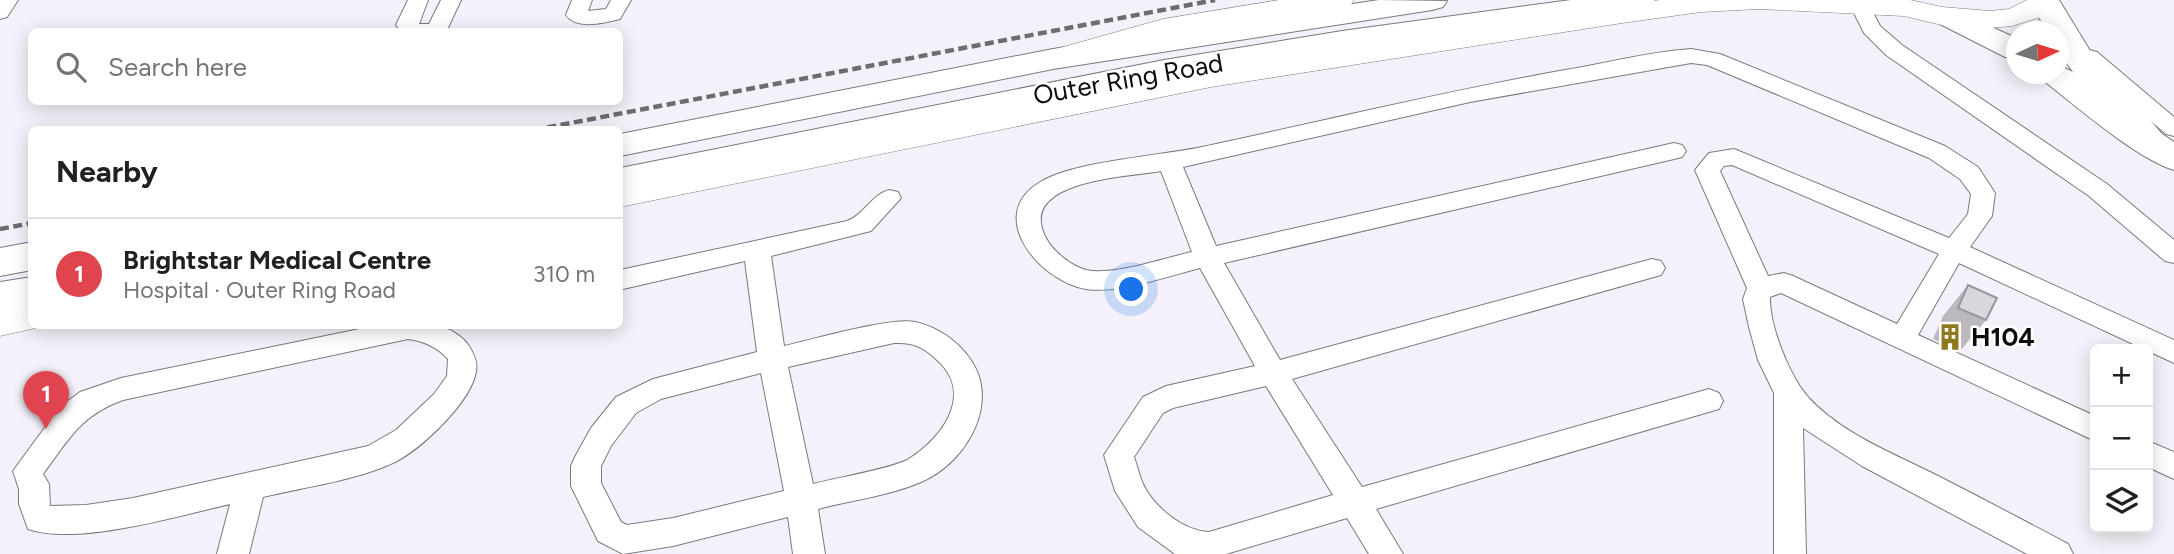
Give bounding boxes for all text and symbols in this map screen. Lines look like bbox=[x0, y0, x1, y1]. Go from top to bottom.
north arrow bbox=[2006, 21, 2069, 84]
search box bbox=[28, 28, 623, 105]
street label: Outer Ring Road bbox=[1031, 47, 1225, 111]
icon: search bbox=[52, 48, 90, 86]
text: Search here bbox=[108, 51, 247, 83]
text: Nearby bbox=[56, 153, 158, 190]
text: Brightstar Medical Centre bbox=[123, 244, 431, 276]
text: 1 bbox=[74, 260, 84, 288]
text: 310 m bbox=[533, 260, 595, 288]
your location bbox=[1114, 272, 1148, 306]
text: Hospital · Outer Ring Road bbox=[123, 276, 396, 304]
place label: H104 bbox=[1971, 321, 2035, 353]
building icon: H104 bbox=[1935, 322, 1965, 352]
map controls bbox=[2090, 344, 2153, 533]
button: + bbox=[2090, 344, 2153, 407]
pin: 1 bbox=[23, 371, 69, 429]
button: − bbox=[2090, 407, 2153, 470]
button: layers bbox=[2090, 470, 2153, 533]

